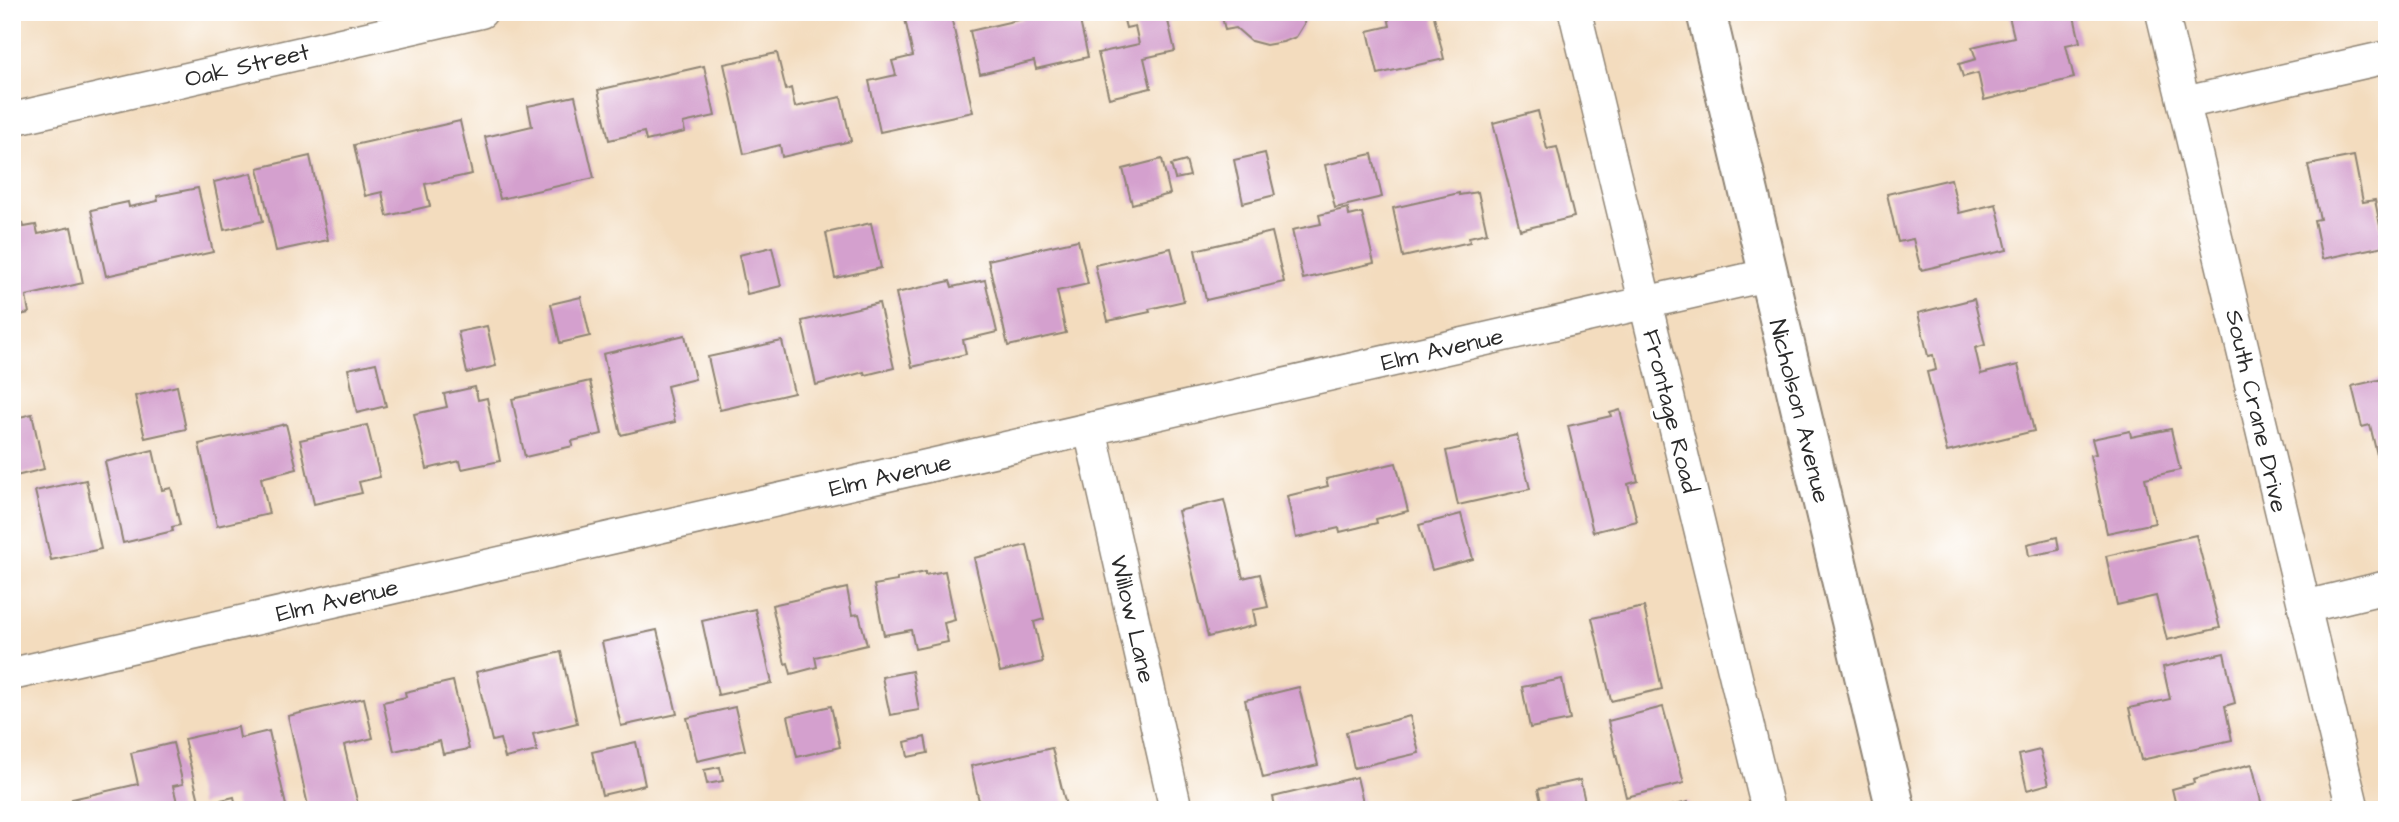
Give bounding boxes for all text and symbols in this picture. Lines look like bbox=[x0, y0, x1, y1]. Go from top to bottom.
street label: Oak Street bbox=[182, 35, 313, 97]
street label: South Crane Drive bbox=[2216, 306, 2296, 516]
street label: Nicholson Avenue bbox=[1760, 316, 1838, 507]
street label: Elm Avenue bbox=[1378, 319, 1507, 381]
street label: Frontage Road bbox=[1632, 326, 1707, 497]
street label: Elm Avenue bbox=[826, 445, 955, 507]
street label: Willow Lane bbox=[1101, 552, 1163, 686]
street label: Elm Avenue bbox=[273, 570, 402, 632]

